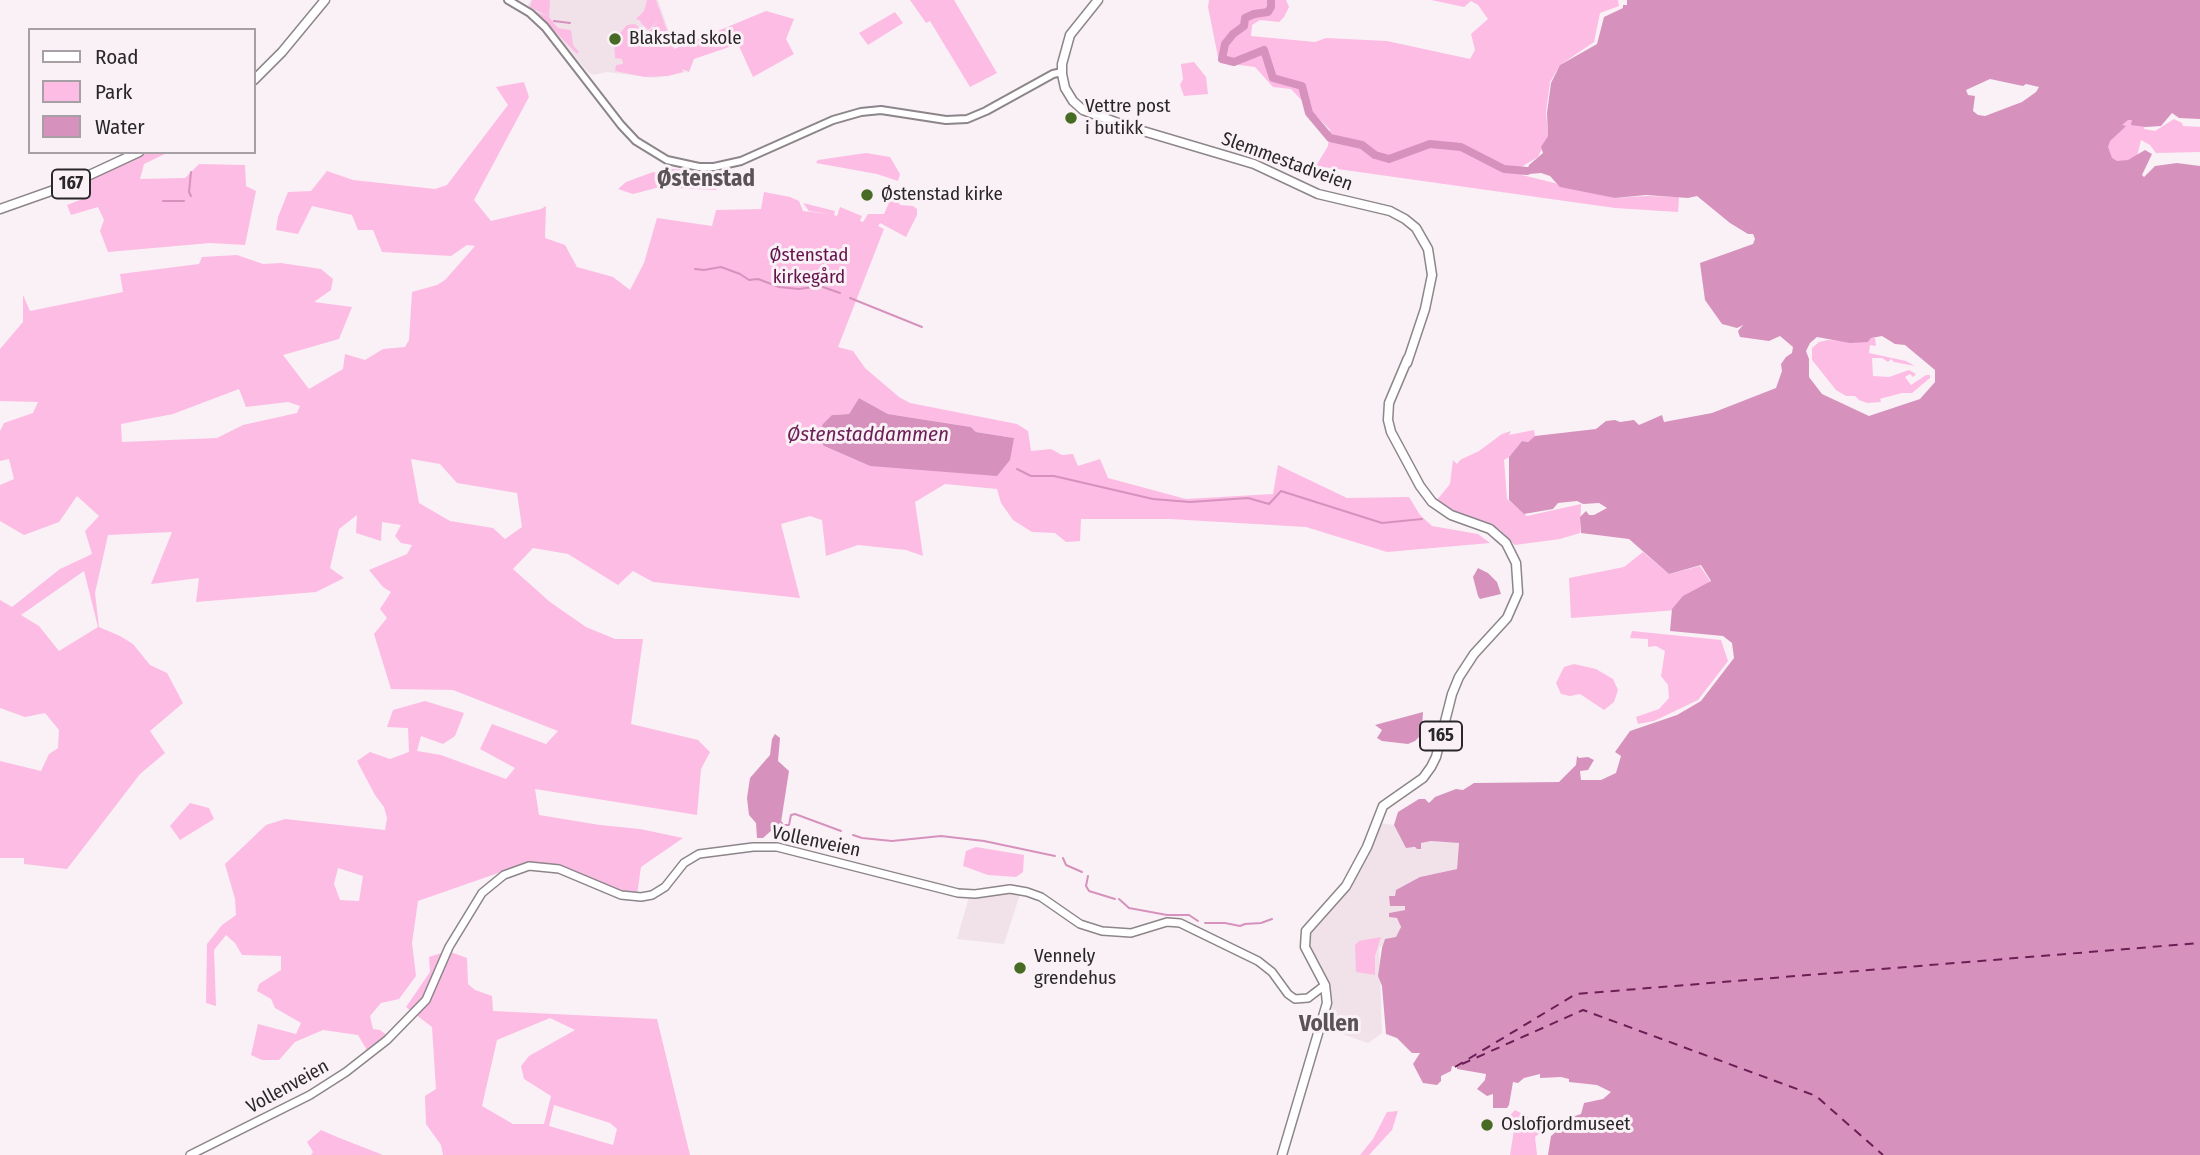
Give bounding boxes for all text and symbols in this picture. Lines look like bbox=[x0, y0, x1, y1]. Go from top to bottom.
legend bbox=[28, 28, 256, 154]
place label: Blakstad skole bbox=[629, 28, 742, 50]
marker: Blakstad skole bbox=[607, 31, 623, 47]
text: Road bbox=[95, 44, 139, 70]
text: Park bbox=[95, 79, 132, 105]
place label: Vettre post i butikk bbox=[1085, 96, 1170, 140]
marker: Vettre post i butikk bbox=[1063, 110, 1079, 126]
text: Water bbox=[95, 114, 145, 140]
street label: Slemmestadveien bbox=[1218, 128, 1356, 196]
district label: Østenstad bbox=[657, 166, 755, 194]
road number: 167 bbox=[52, 169, 90, 198]
place label: Østenstad kirke bbox=[881, 184, 1003, 206]
marker: Østenstad kirke bbox=[859, 187, 875, 203]
park label: Østenstad kirkegård bbox=[769, 245, 849, 289]
water label: Østenstaddammen bbox=[787, 422, 949, 448]
road number: 165 bbox=[1420, 722, 1462, 750]
street label: Vollenveien bbox=[769, 821, 863, 863]
place label: Vennely grendehus bbox=[1034, 946, 1116, 990]
marker: Vennely grendehus bbox=[1012, 960, 1028, 976]
district label: Vollen bbox=[1299, 1011, 1359, 1039]
street label: Vollenveien bbox=[243, 1055, 333, 1119]
place label: Oslofjordmuseet bbox=[1501, 1114, 1630, 1136]
marker: Oslofjordmuseet bbox=[1479, 1117, 1495, 1133]

